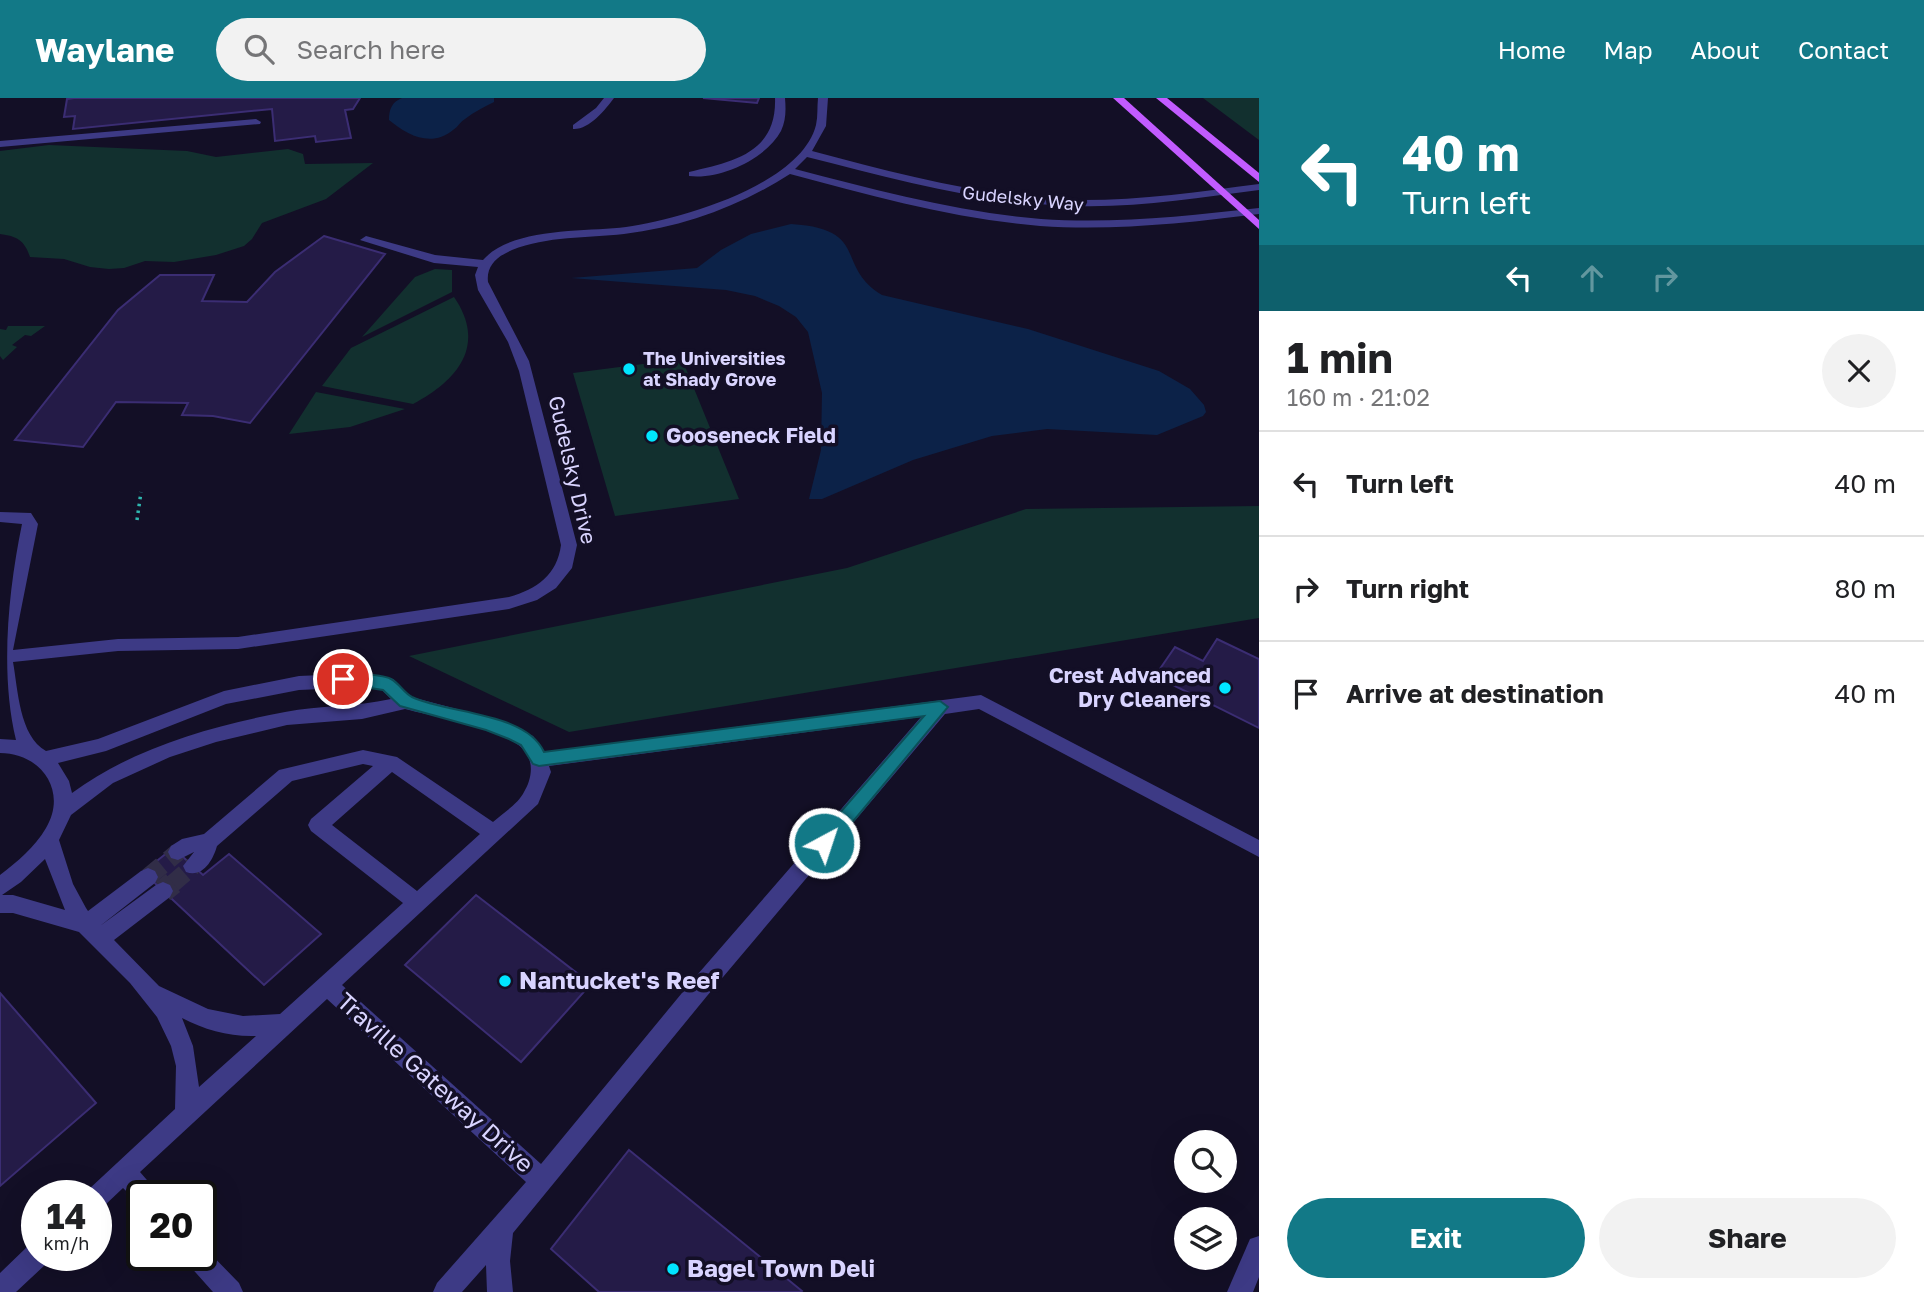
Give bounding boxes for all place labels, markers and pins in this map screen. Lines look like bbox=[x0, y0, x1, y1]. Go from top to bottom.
place label: The Universities at Shady Grove bbox=[643, 347, 786, 390]
marker: The Universities at Shady Grove bbox=[621, 361, 637, 377]
place label: Gooseneck Field bbox=[666, 422, 836, 448]
marker: Gooseneck Field bbox=[644, 428, 660, 444]
pin bbox=[313, 649, 373, 709]
place label: Crest Advanced Dry Cleaners bbox=[1049, 662, 1211, 712]
marker: Crest Advanced Dry Cleaners bbox=[1217, 680, 1233, 696]
place label: Nantucket's Reef bbox=[519, 965, 719, 994]
marker: Nantucket's Reef bbox=[497, 973, 513, 989]
place label: Bagel Town Deli bbox=[687, 1253, 875, 1282]
marker: Bagel Town Deli bbox=[665, 1261, 681, 1277]

